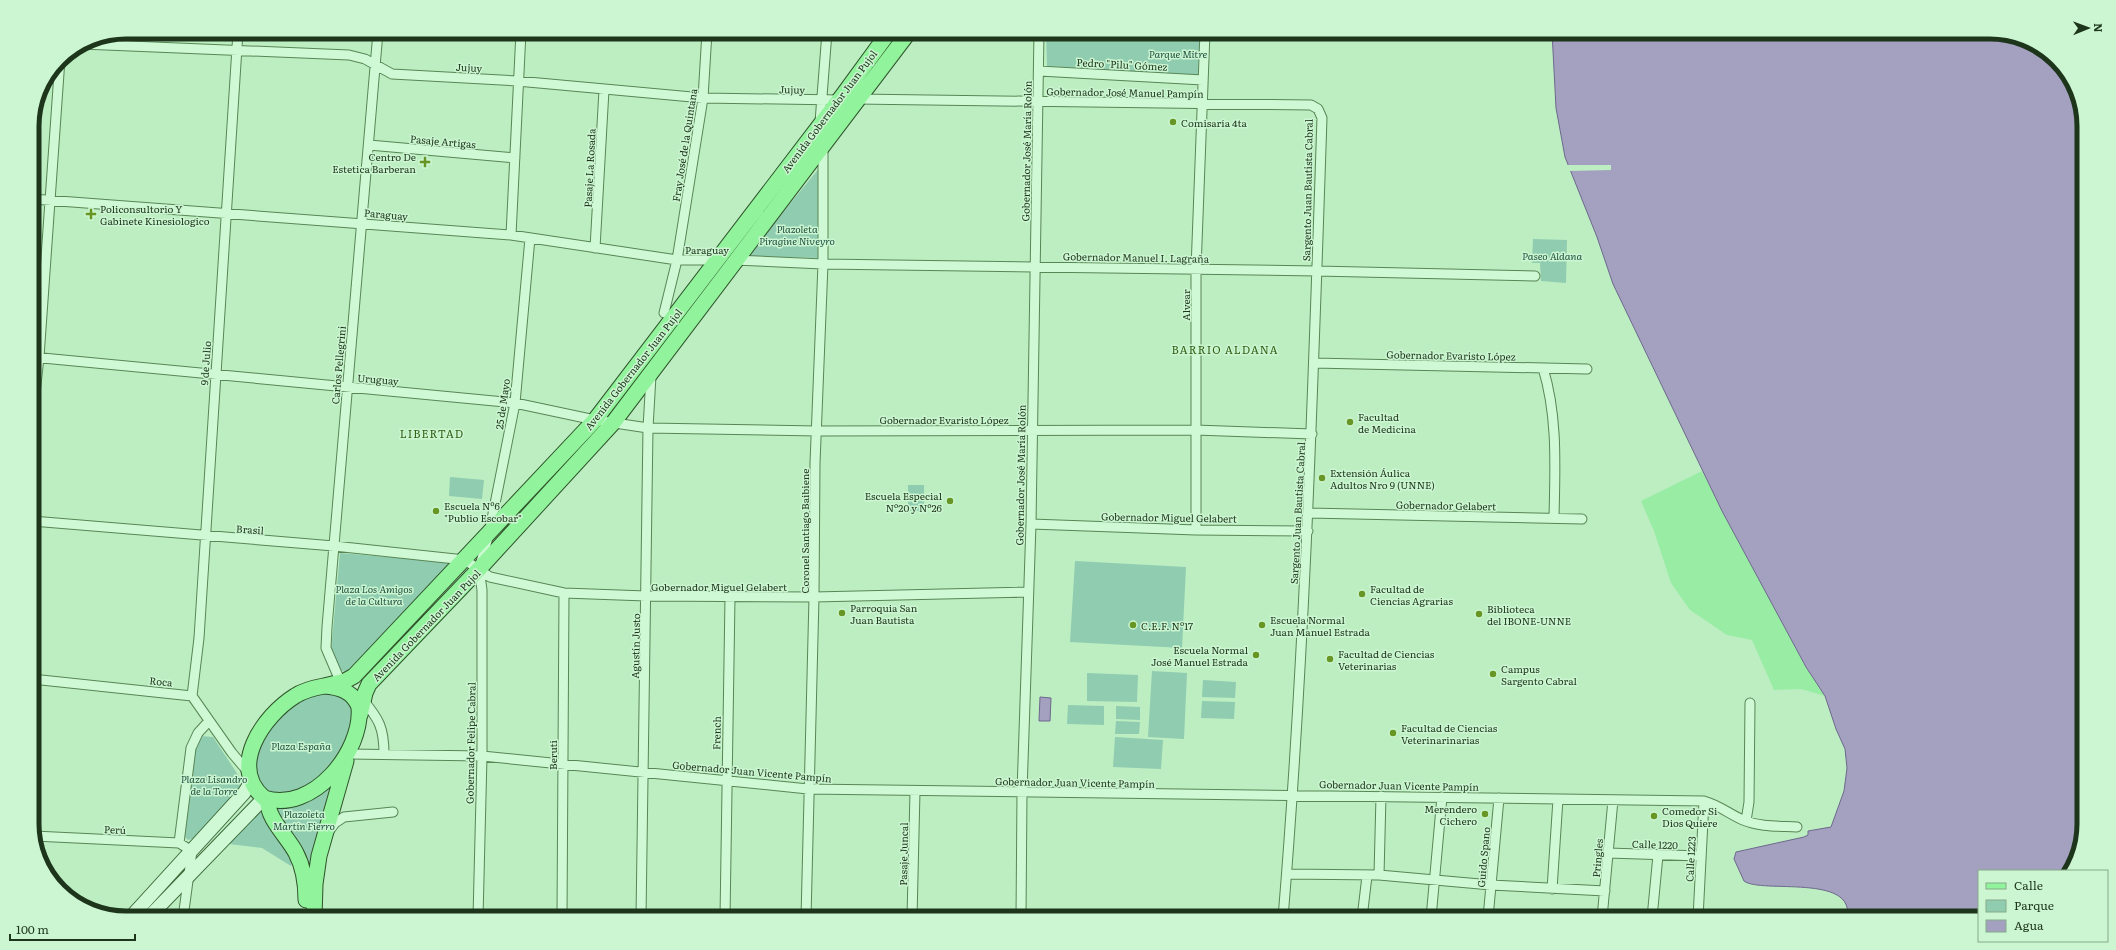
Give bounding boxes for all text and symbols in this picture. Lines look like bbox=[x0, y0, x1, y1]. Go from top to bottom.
north arrow bbox=[2068, 8, 2108, 48]
text: N bbox=[2091, 23, 2107, 33]
street label: Avenida Gobernador Juan Pujol bbox=[778, 46, 881, 175]
park label: Parque Mitre bbox=[1149, 46, 1208, 61]
street label: Pedro "Pilu" Gómez bbox=[1076, 54, 1168, 74]
street label: Jujuy bbox=[455, 59, 483, 75]
street label: Gobernador José María Rolón bbox=[1017, 80, 1035, 222]
street label: Jujuy bbox=[779, 81, 806, 97]
street label: Gobernador José Manuel Pampín bbox=[1046, 83, 1204, 101]
street label: Fray José de la Quintana bbox=[668, 87, 700, 203]
place label: Comisaría 4ta bbox=[1181, 115, 1247, 130]
marker: Comisaría 4ta bbox=[1168, 117, 1178, 127]
street label: Sargento Juan Bautista Cabral bbox=[1298, 118, 1316, 261]
street label: Pasaje La Rosada bbox=[579, 127, 599, 208]
street label: Pasaje Artigas bbox=[410, 131, 477, 151]
place label: Centro De Estetica Barberan bbox=[332, 149, 416, 176]
marker: Centro De Estetica Barberan bbox=[419, 156, 431, 168]
place label: Policonsultorio Y Gabinete Kinesiologico bbox=[100, 201, 210, 228]
street label: Paraguay bbox=[363, 205, 409, 223]
marker: Policonsultorio Y Gabinete Kinesiologico bbox=[85, 208, 97, 220]
park label: Plazoleta Piragine Niveyro bbox=[759, 221, 835, 248]
street label: Paraguay bbox=[685, 242, 729, 257]
street label: Gobernador Manuel I. Lagraña bbox=[1063, 248, 1210, 266]
park label: Paseo Aldana bbox=[1522, 248, 1582, 263]
street label: Alvear bbox=[1178, 289, 1193, 321]
street label: Avenida Gobernador Juan Pujol bbox=[581, 305, 686, 433]
street label: Carlos Pellegrini bbox=[327, 325, 349, 405]
street label: 9 de Julio bbox=[196, 340, 214, 386]
district label: BARRIO ALDANA bbox=[1172, 341, 1278, 357]
street label: Gobernador Evaristo López bbox=[1386, 346, 1516, 364]
street label: Uruguay bbox=[357, 370, 400, 388]
street label: 25 de Mayo bbox=[491, 377, 513, 430]
street label: Gobernador José María Rolón bbox=[1011, 404, 1029, 546]
place label: Facultad de Medicina bbox=[1358, 409, 1417, 436]
street label: Gobernador Evaristo López bbox=[879, 412, 1009, 427]
marker: Facultad de Medicina bbox=[1345, 417, 1355, 427]
district label: LIBERTAD bbox=[400, 425, 464, 441]
street label: Sargento Juan Bautista Cabral bbox=[1286, 441, 1308, 584]
place label: Extensión Áulica Adultos Nro 9 (UNNE) bbox=[1330, 465, 1435, 492]
street label: Coronel Santiago Baibiene bbox=[797, 469, 812, 593]
marker: Extensión Áulica Adultos Nro 9 (UNNE) bbox=[1317, 473, 1327, 483]
place label: Escuela Especial Nº20 y Nº26 bbox=[865, 488, 943, 515]
marker: Escuela Especial Nº20 y Nº26 bbox=[945, 496, 955, 506]
street label: Gobernador Gelabert bbox=[1396, 497, 1496, 513]
place label: Escuela Nº6 "Publio Escobar" bbox=[444, 498, 522, 525]
marker: Escuela Nº6 "Publio Escobar" bbox=[431, 506, 441, 516]
street label: Gobernador Miguel Gelabert bbox=[1101, 508, 1237, 526]
street label: Brasil bbox=[236, 521, 265, 537]
street label: Avenida Gobernador Juan Pujol bbox=[368, 565, 484, 684]
street label: Gobernador Miguel Gelabert bbox=[651, 579, 787, 594]
park label: Plaza Los Amigos de la Cultura bbox=[335, 581, 413, 608]
place label: Facultad de Ciencias Agrarias bbox=[1370, 581, 1453, 608]
marker: Facultad de Ciencias Agrarias bbox=[1357, 589, 1367, 599]
place label: Parroquia San Juan Bautista bbox=[850, 600, 918, 627]
place label: Biblioteca del IBONE-UNNE bbox=[1487, 601, 1571, 628]
marker: Parroquia San Juan Bautista bbox=[837, 608, 847, 618]
marker: Biblioteca del IBONE-UNNE bbox=[1474, 609, 1484, 619]
place label: Escuela Normal Juan Manuel Estrada bbox=[1270, 612, 1371, 639]
street label: Agustín Justo bbox=[627, 613, 643, 679]
place label: C.E.F. Nº17 bbox=[1141, 618, 1193, 633]
marker: C.E.F. Nº17 bbox=[1128, 620, 1138, 630]
marker: Escuela Normal Juan Manuel Estrada bbox=[1257, 620, 1267, 630]
place label: Escuela Normal José Manuel Estrada bbox=[1151, 642, 1249, 669]
place label: Facultad de Ciencias Veterinarias bbox=[1338, 646, 1435, 673]
marker: Escuela Normal José Manuel Estrada bbox=[1251, 650, 1261, 660]
marker: Facultad de Ciencias Veterinarias bbox=[1325, 654, 1335, 664]
place label: Campus Sargento Cabral bbox=[1501, 661, 1578, 688]
marker: Campus Sargento Cabral bbox=[1488, 669, 1498, 679]
street label: Roca bbox=[149, 672, 174, 690]
street label: Gobernador Felipe Cabral bbox=[461, 681, 479, 804]
street label: French bbox=[708, 716, 724, 750]
place label: Facultad de Ciencias Veterinarinarias bbox=[1401, 720, 1498, 747]
marker: Facultad de Ciencias Veterinarinarias bbox=[1388, 728, 1398, 738]
park label: Plaza España bbox=[271, 738, 331, 753]
street label: Beruti bbox=[545, 739, 560, 770]
street label: Gobernador Juan Vicente Pampín bbox=[672, 757, 833, 785]
park label: Plaza Lisandro de la Torre bbox=[181, 771, 247, 798]
street label: Gobernador Juan Vicente Pampín bbox=[995, 773, 1156, 791]
street label: Gobernador Juan Vicente Pampín bbox=[1319, 776, 1480, 794]
place label: Merendero Cichero bbox=[1424, 801, 1477, 828]
place label: Comedor Si Dios Quiere bbox=[1662, 803, 1718, 830]
park label: Plazoleta Martín Fierro bbox=[273, 806, 335, 833]
marker: Merendero Cichero bbox=[1480, 809, 1490, 819]
marker: Comedor Si Dios Quiere bbox=[1649, 811, 1659, 821]
street label: Perú bbox=[104, 821, 127, 837]
street label: Pasaje Juncal bbox=[895, 822, 911, 886]
street label: Guido Spano bbox=[1473, 826, 1493, 888]
street label: Calle 1220 bbox=[1632, 836, 1678, 852]
street label: Calle 1223 bbox=[1681, 836, 1699, 882]
street label: Pringles bbox=[1588, 837, 1606, 878]
legend bbox=[1978, 870, 2108, 942]
text: Calle bbox=[2014, 876, 2043, 894]
text: Parque bbox=[2014, 896, 2054, 914]
scale bar bbox=[10, 916, 135, 942]
text: Agua bbox=[2014, 916, 2044, 934]
text: 100 m bbox=[16, 920, 49, 938]

